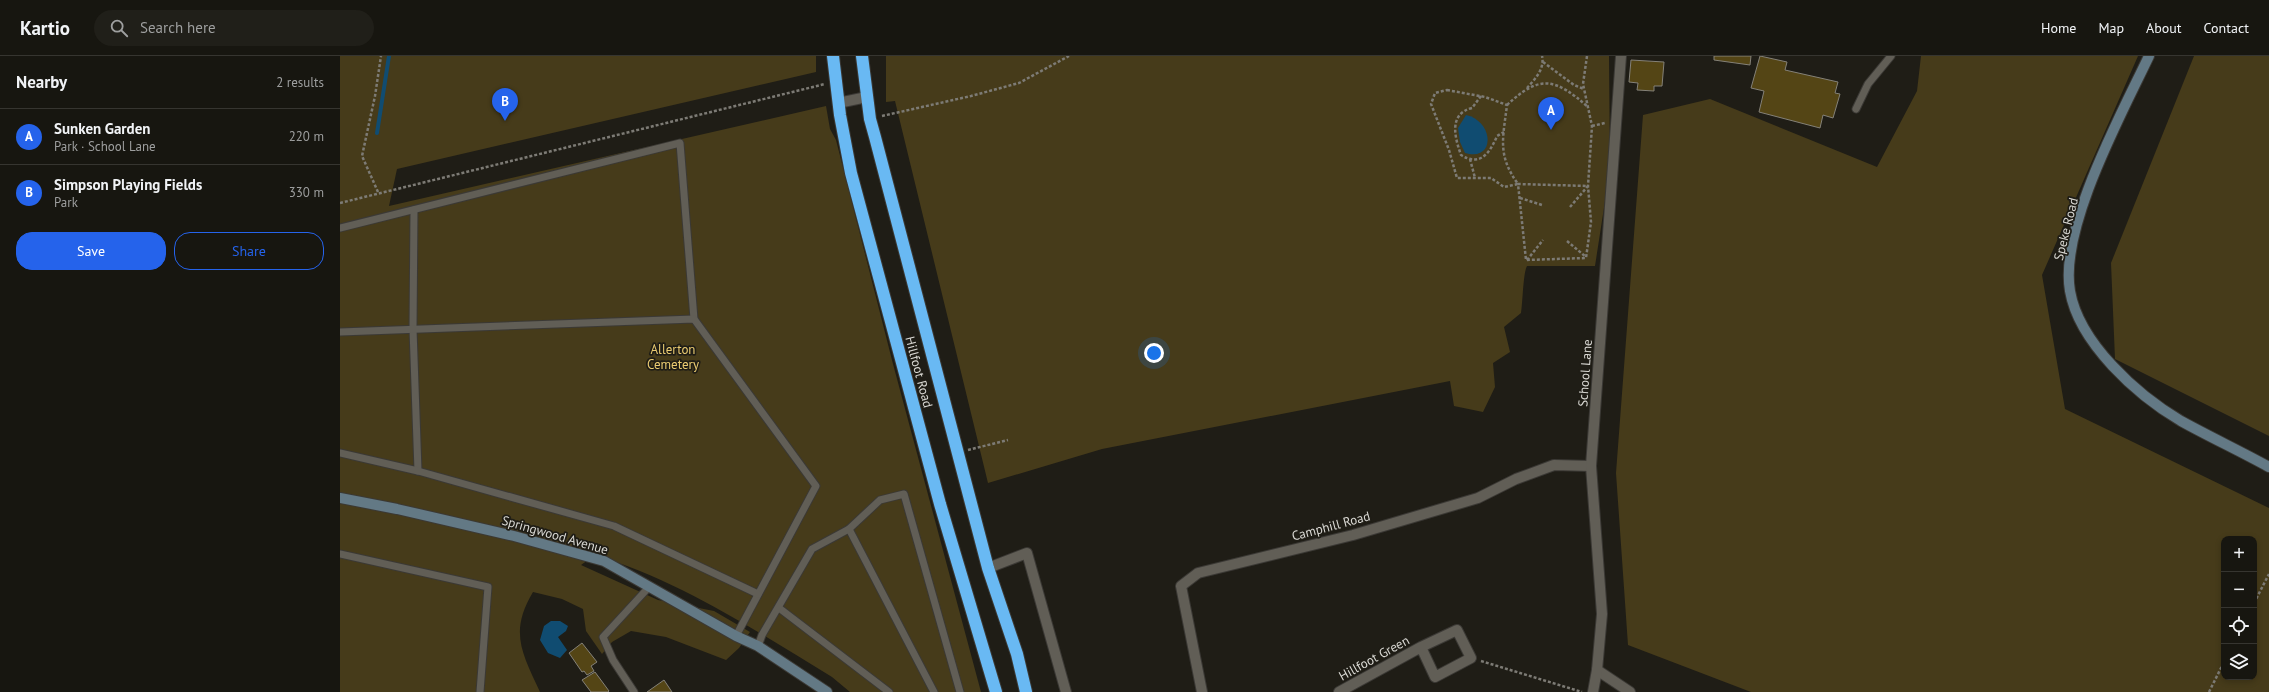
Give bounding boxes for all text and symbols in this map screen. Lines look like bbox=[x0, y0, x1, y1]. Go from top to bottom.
search box bbox=[94, 10, 374, 46]
text: Kartio bbox=[20, 16, 70, 40]
icon: search bbox=[108, 17, 130, 39]
text: Search here bbox=[140, 18, 216, 37]
text: Home bbox=[2041, 19, 2076, 37]
text: Map bbox=[2098, 19, 2124, 37]
text: About bbox=[2146, 19, 2182, 37]
text: Contact bbox=[2204, 19, 2249, 37]
text: Nearby bbox=[16, 71, 67, 93]
text: 2 results bbox=[276, 74, 324, 91]
pin: B bbox=[492, 88, 518, 121]
pin: A bbox=[1538, 97, 1564, 130]
text: Sunken Garden bbox=[54, 119, 151, 138]
text: A bbox=[25, 128, 33, 145]
text: 220 m bbox=[289, 128, 324, 145]
text: Park · School Lane bbox=[54, 138, 156, 155]
text: Simpson Playing Fields bbox=[54, 175, 202, 194]
text: B bbox=[25, 184, 33, 201]
text: 330 m bbox=[289, 184, 324, 201]
text: Park bbox=[54, 194, 78, 211]
street label: Speke Road bbox=[2050, 196, 2082, 262]
button: Save bbox=[16, 232, 166, 270]
button: Share bbox=[174, 232, 324, 270]
street label: Hillfoot Road bbox=[901, 334, 937, 410]
street label: School Lane bbox=[1574, 339, 1596, 407]
park label: Allerton Cemetery bbox=[647, 341, 699, 373]
your location bbox=[1144, 343, 1164, 363]
street label: Camphill Road bbox=[1290, 507, 1372, 545]
street label: Springwood Avenue bbox=[500, 512, 610, 558]
map controls bbox=[2221, 536, 2257, 680]
button: + bbox=[2221, 536, 2257, 572]
button: − bbox=[2221, 572, 2257, 608]
button: locate bbox=[2221, 608, 2257, 644]
street label: Hillfoot Green bbox=[1336, 632, 1412, 684]
button: layers bbox=[2221, 644, 2257, 680]

